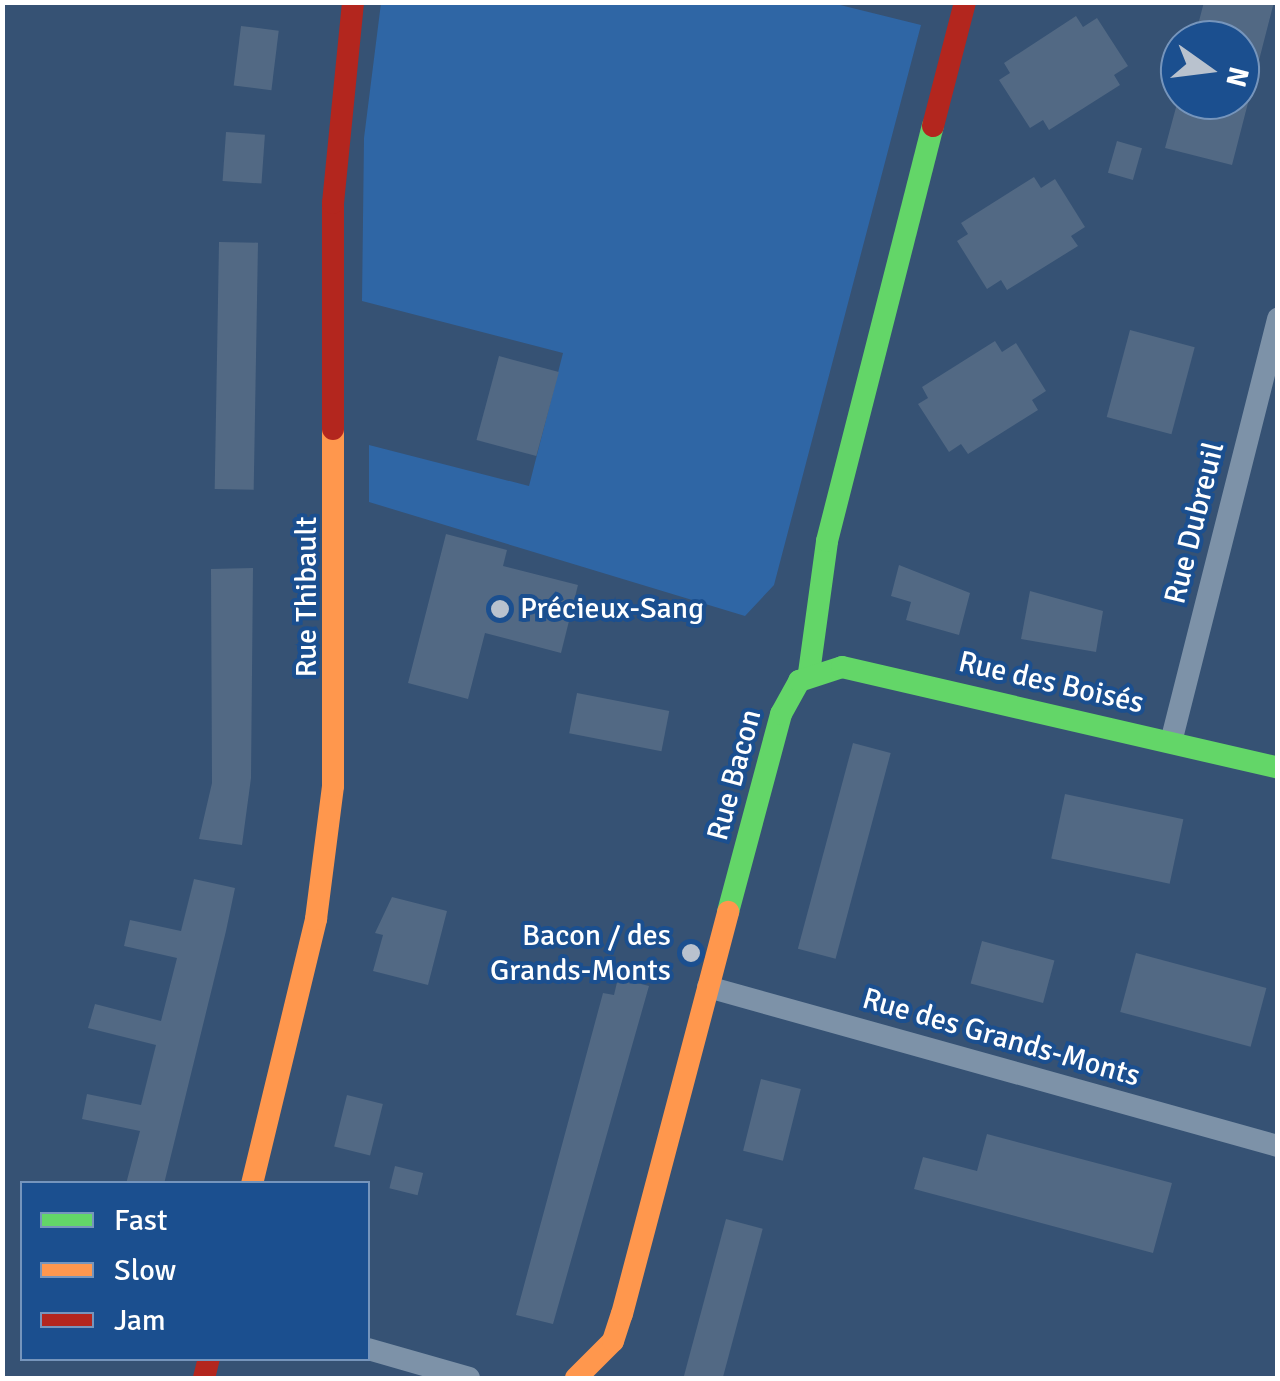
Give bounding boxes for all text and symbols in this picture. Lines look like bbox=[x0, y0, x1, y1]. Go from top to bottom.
north arrow bbox=[1160, 20, 1260, 120]
text: N bbox=[1218, 63, 1256, 90]
street label: Rue Dubreuil bbox=[1157, 438, 1233, 608]
street label: Rue Thibault bbox=[289, 517, 325, 677]
place label: Précieux-Sang bbox=[520, 591, 704, 627]
marker: Précieux-Sang bbox=[489, 598, 511, 620]
street label: Rue des Boisés bbox=[955, 644, 1147, 722]
street label: Rue Bacon bbox=[700, 705, 770, 845]
place label: Bacon / des Grands-Monts bbox=[490, 918, 671, 988]
marker: Bacon / des Grands-Monts bbox=[680, 942, 702, 964]
street label: Rue des Grands-Monts bbox=[858, 981, 1144, 1095]
legend bbox=[20, 1181, 370, 1361]
text: Fast bbox=[114, 1202, 167, 1239]
text: Slow bbox=[114, 1252, 176, 1289]
text: Jam bbox=[114, 1302, 166, 1339]

